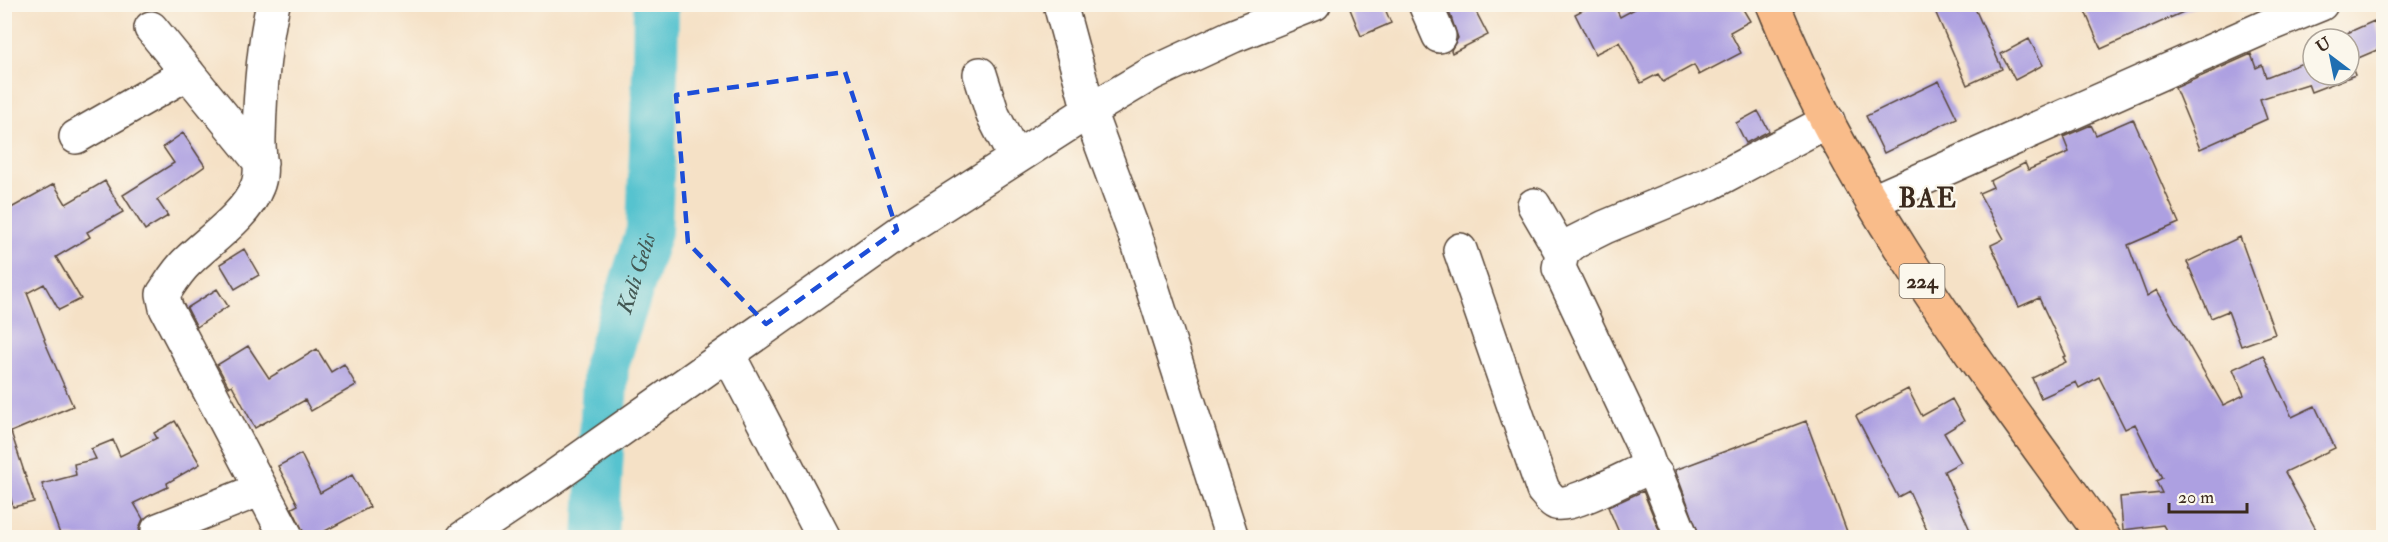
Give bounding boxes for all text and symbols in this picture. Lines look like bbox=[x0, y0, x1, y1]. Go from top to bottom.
north arrow bbox=[2301, 27, 2361, 87]
text: U bbox=[2313, 33, 2335, 57]
district label: BAE bbox=[1899, 182, 1957, 215]
water label: Kali Gelis bbox=[610, 229, 663, 318]
road number: 224 bbox=[1900, 264, 1944, 298]
scale bar bbox=[2169, 476, 2247, 514]
text: 20 m bbox=[2178, 486, 2214, 509]

